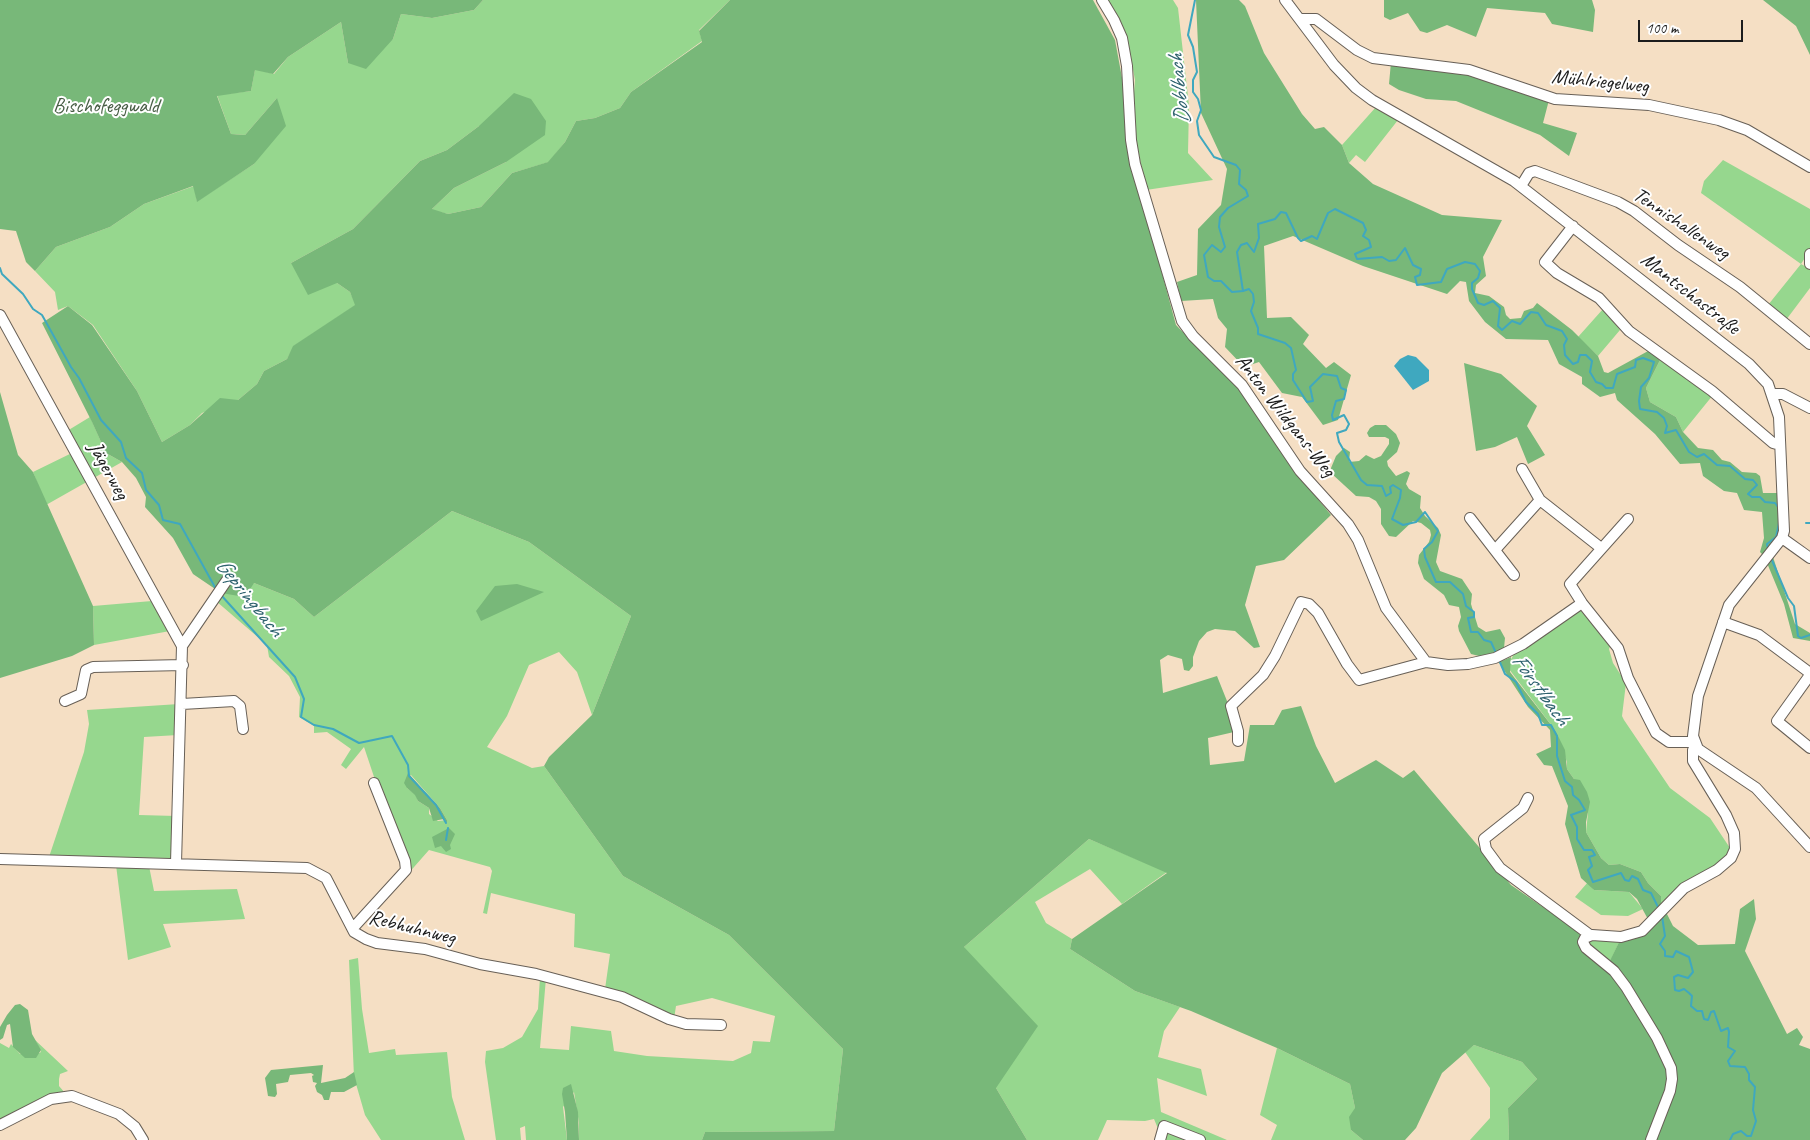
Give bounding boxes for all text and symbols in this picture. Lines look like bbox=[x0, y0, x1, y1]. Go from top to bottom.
scale bar bbox=[1640, 10, 1745, 42]
text: 100 m bbox=[1646, 19, 1678, 38]
water label: Doblbach bbox=[1163, 53, 1197, 125]
street label: Mühlriegelweg bbox=[1550, 64, 1650, 100]
park label: Bischofeggwald bbox=[53, 93, 159, 119]
street label: Tennishallenweg bbox=[1628, 182, 1734, 266]
street label: Mantschastraße bbox=[1635, 248, 1745, 340]
street label: Anton Wildgans-Weg bbox=[1229, 349, 1341, 483]
street label: Jägerweg bbox=[82, 438, 134, 504]
water label: Gepringbach bbox=[210, 554, 288, 642]
water label: Förstlbach bbox=[1505, 649, 1575, 731]
street label: Rebhuhnweg bbox=[366, 905, 458, 951]

